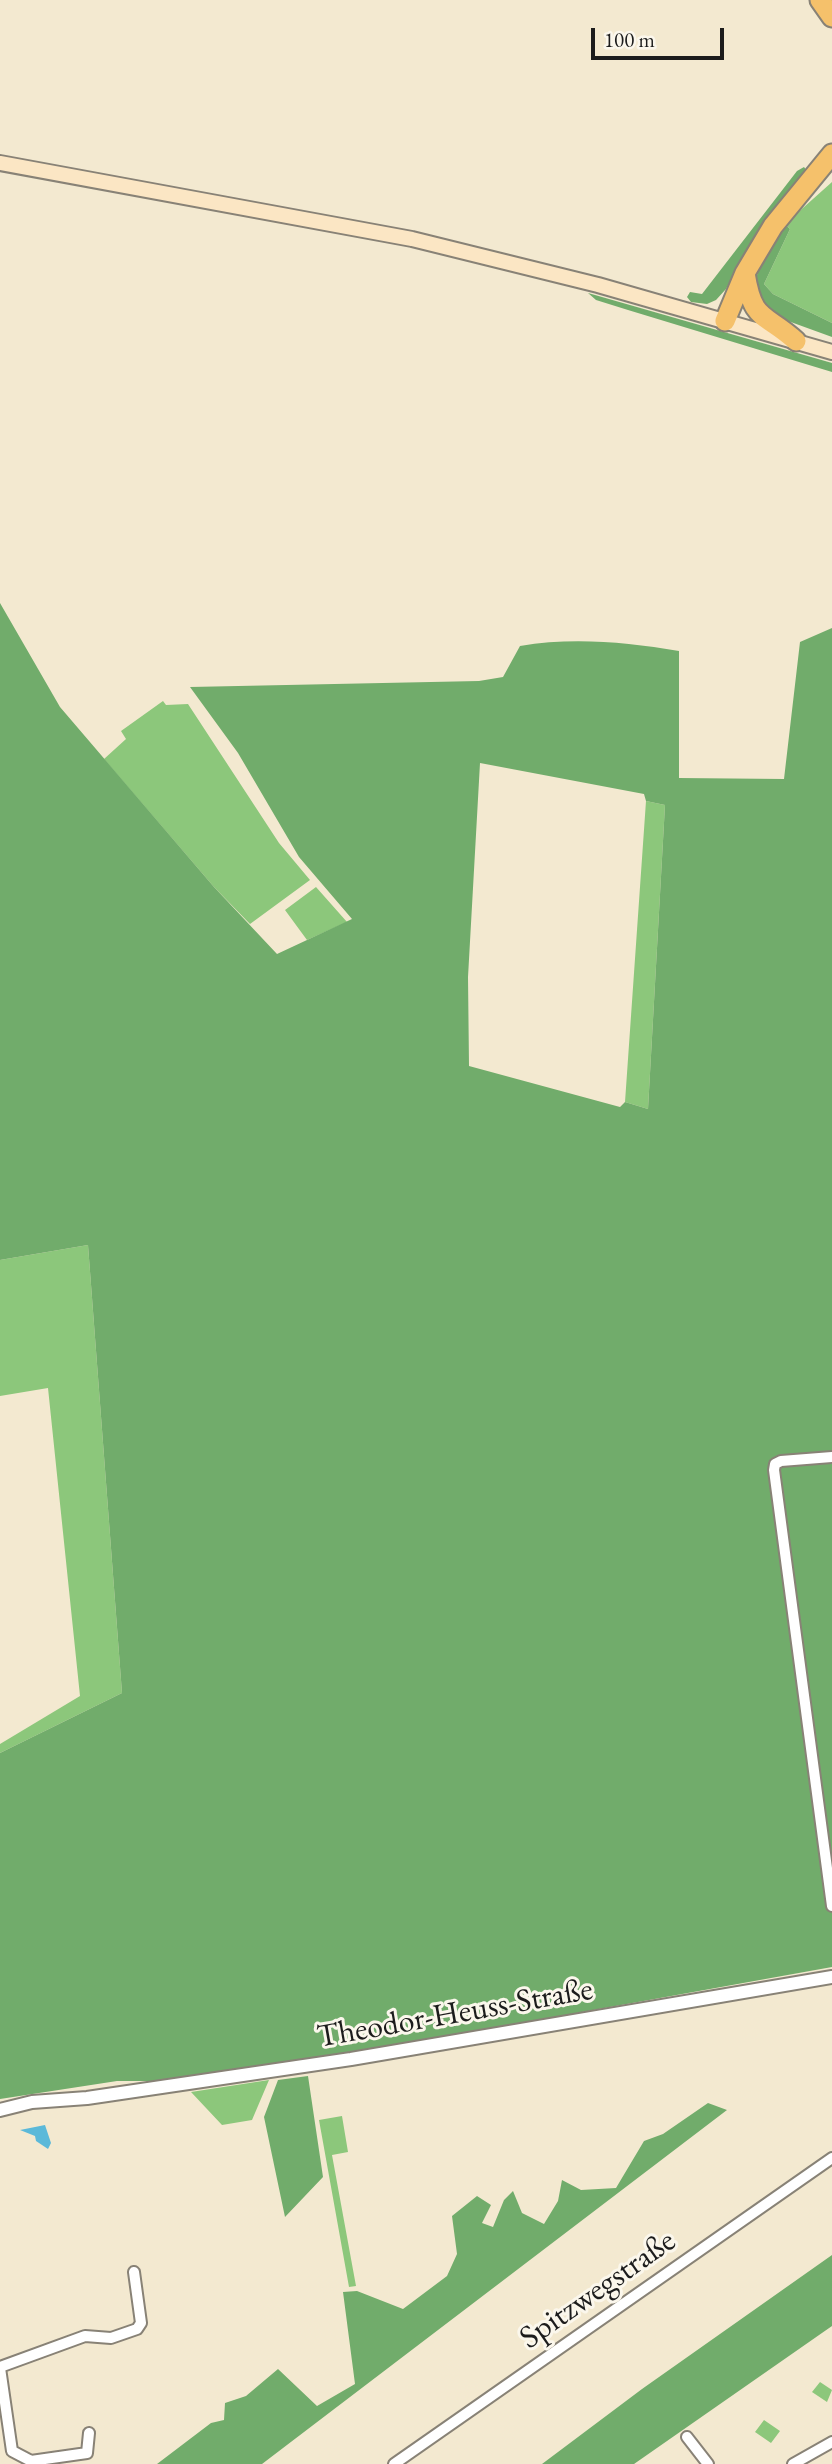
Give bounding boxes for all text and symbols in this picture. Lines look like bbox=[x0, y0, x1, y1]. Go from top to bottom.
scale bar bbox=[594, 14, 727, 58]
text: 100 m bbox=[604, 26, 655, 53]
street label: Theodor-Heuss-Straße bbox=[314, 1971, 596, 2057]
street label: Spitzwegstraße bbox=[513, 2222, 683, 2358]

